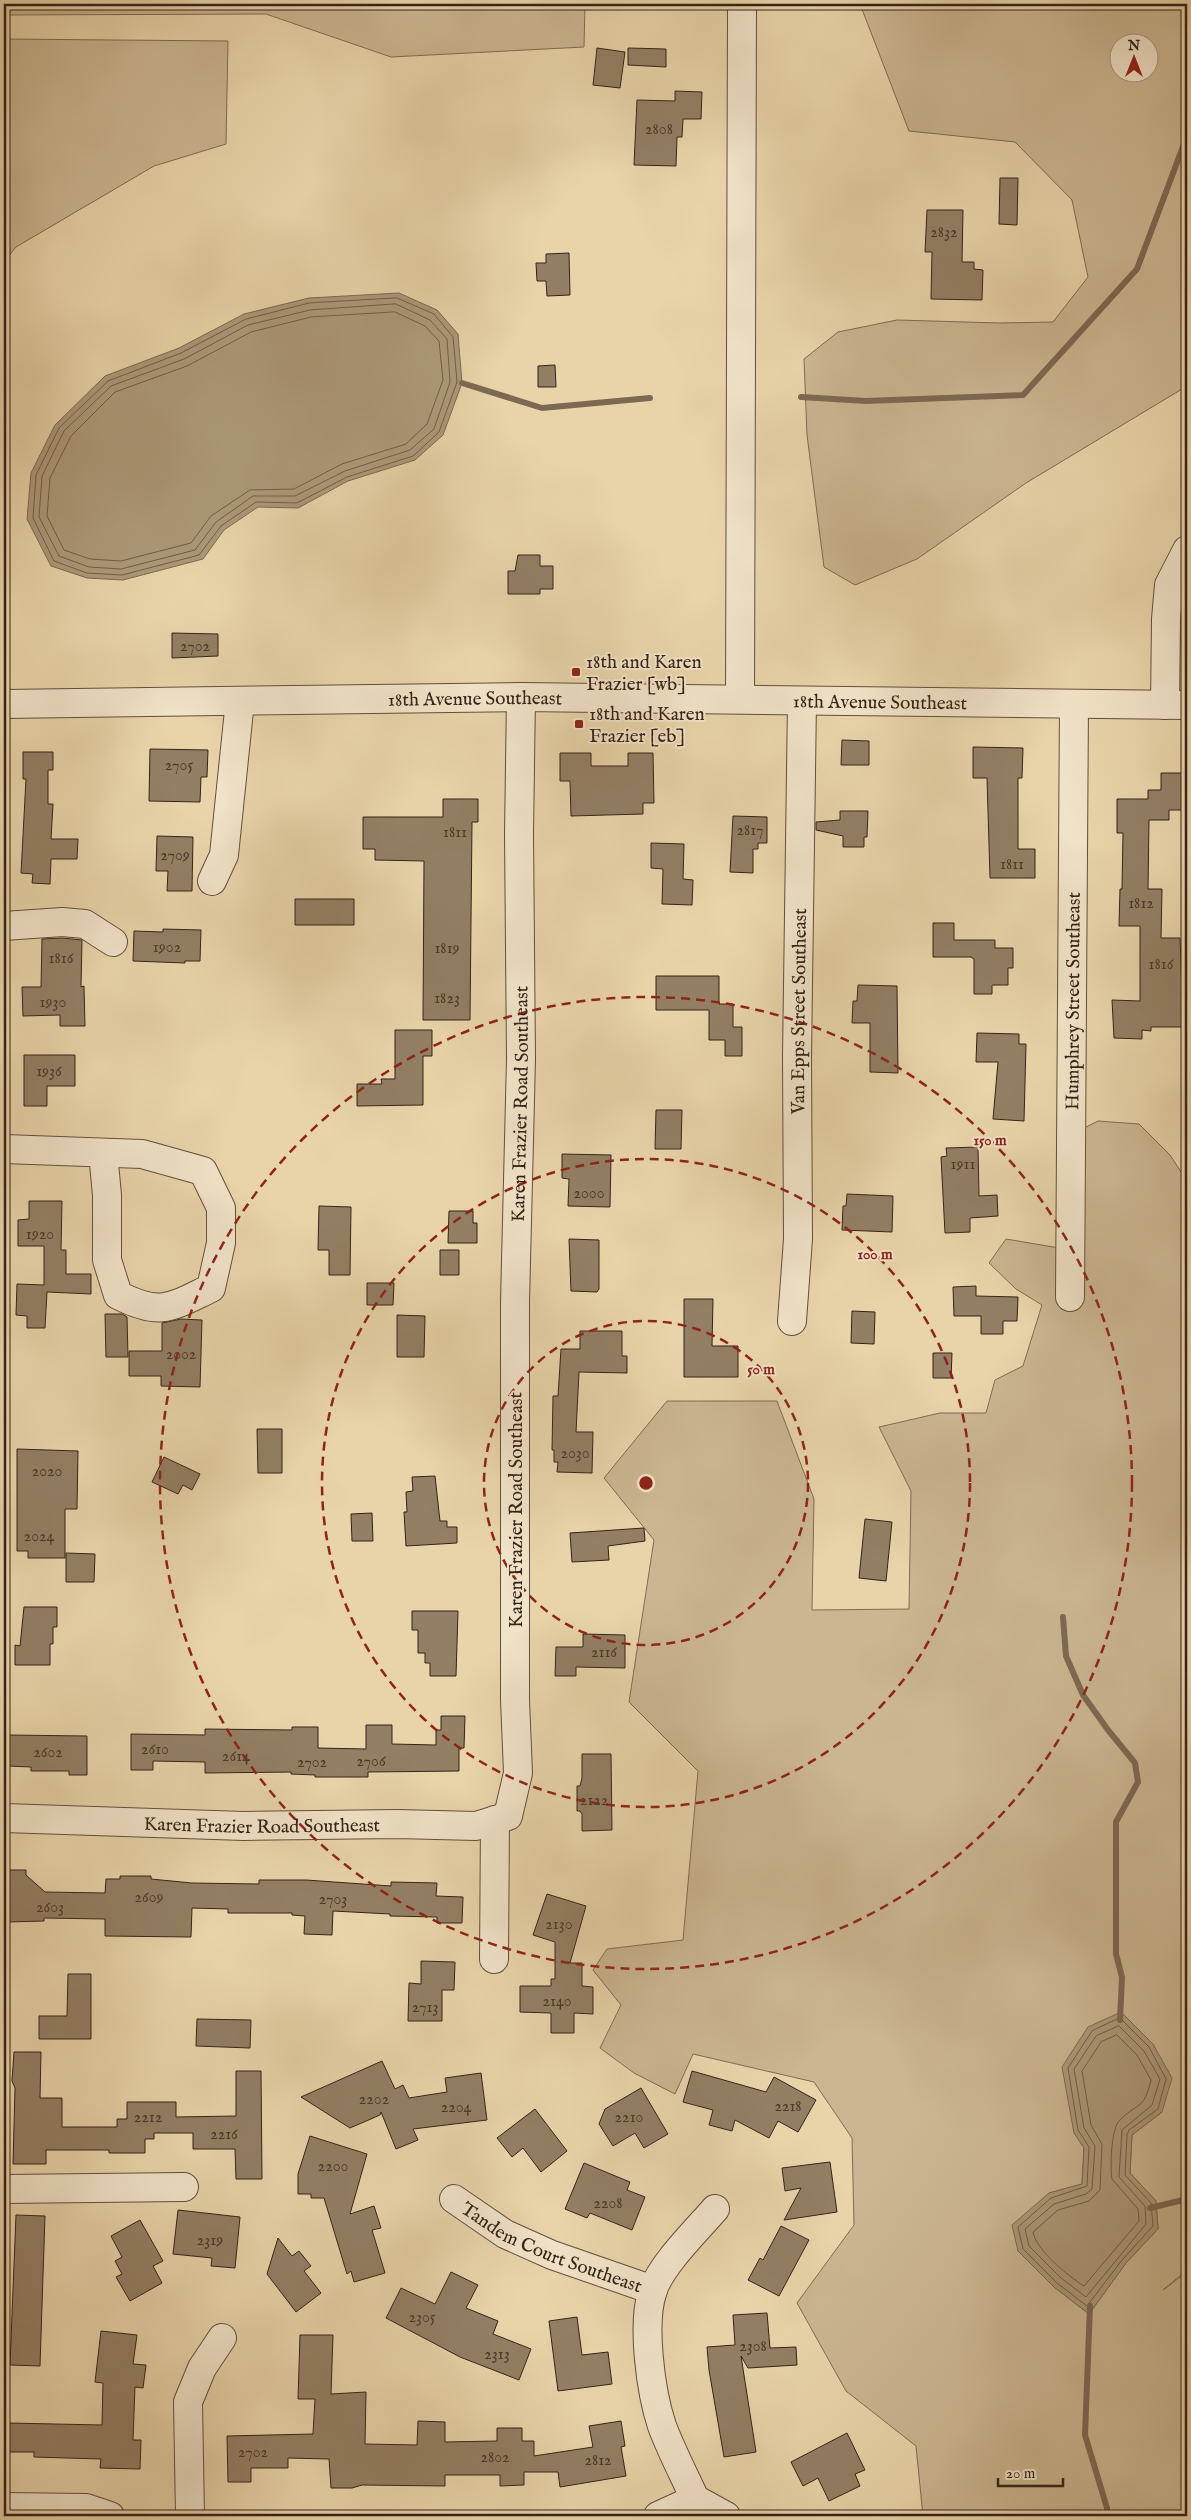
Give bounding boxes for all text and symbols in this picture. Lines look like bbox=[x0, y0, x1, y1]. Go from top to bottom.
north arrow bbox=[1108, 32, 1158, 82]
text: N bbox=[1127, 37, 1140, 55]
house number: 2808 bbox=[645, 120, 673, 140]
house number: 2832 bbox=[930, 223, 958, 243]
house number: 2702 bbox=[180, 637, 210, 657]
place label: 18th and Karen Frazier [wb] bbox=[586, 651, 702, 697]
marker: 18th and Karen Frazier [wb] bbox=[570, 666, 582, 678]
street label: 18th Avenue Southeast bbox=[388, 687, 563, 713]
street label: 18th Avenue Southeast bbox=[793, 690, 968, 716]
place label: 18th and Karen Frazier [eb] bbox=[589, 703, 705, 749]
marker: 18th and Karen Frazier [eb] bbox=[573, 718, 585, 730]
house number: 2705 bbox=[165, 756, 193, 776]
house number: 2817 bbox=[736, 821, 764, 841]
house number: 1811 bbox=[443, 823, 467, 843]
house number: 2709 bbox=[160, 846, 190, 866]
house number: 1811 bbox=[1000, 855, 1024, 875]
street label: Humphrey Street Southeast bbox=[1061, 891, 1087, 1110]
house number: 1812 bbox=[1128, 894, 1154, 914]
street label: Van Epps Street Southeast bbox=[787, 907, 813, 1115]
house number: 1902 bbox=[153, 938, 181, 958]
house number: 1819 bbox=[434, 939, 460, 959]
house number: 1816 bbox=[49, 949, 74, 969]
house number: 1816 bbox=[1149, 955, 1174, 975]
street label: Karen Frazier Road Southeast bbox=[507, 985, 535, 1222]
house number: 1823 bbox=[434, 989, 460, 1009]
house number: 1930 bbox=[40, 993, 67, 1013]
house number: 1936 bbox=[36, 1062, 62, 1082]
text: 150 m bbox=[973, 1131, 1007, 1150]
house number: 1911 bbox=[951, 1155, 975, 1175]
house number: 2000 bbox=[573, 1184, 605, 1204]
house number: 1920 bbox=[26, 1225, 54, 1245]
text: 100 m bbox=[857, 1245, 893, 1264]
house number: 2002 bbox=[166, 1345, 196, 1365]
text: 50 m bbox=[747, 1360, 775, 1379]
street label: Karen Frazier Road Southeast bbox=[505, 1391, 529, 1628]
house number: 2030 bbox=[560, 1444, 590, 1464]
house number: 2020 bbox=[32, 1462, 63, 1482]
centre of rings bbox=[637, 1474, 655, 1492]
house number: 2024 bbox=[24, 1527, 55, 1547]
house number: 2116 bbox=[591, 1643, 617, 1663]
house number: 2610 bbox=[141, 1740, 169, 1760]
house number: 2602 bbox=[33, 1743, 63, 1763]
house number: 2614 bbox=[222, 1747, 250, 1767]
house number: 2706 bbox=[356, 1752, 386, 1772]
house number: 2702 bbox=[297, 1753, 327, 1773]
house number: 2122 bbox=[580, 1791, 608, 1811]
street label: Karen Frazier Road Southeast bbox=[143, 1813, 381, 1840]
house number: 2609 bbox=[134, 1888, 164, 1908]
house number: 2703 bbox=[319, 1890, 347, 1910]
house number: 2603 bbox=[36, 1898, 64, 1918]
house number: 2130 bbox=[545, 1915, 573, 1935]
house number: 2140 bbox=[542, 1992, 572, 2012]
house number: 2713 bbox=[412, 1998, 438, 2018]
house number: 2202 bbox=[359, 2090, 389, 2110]
house number: 2218 bbox=[774, 2097, 802, 2117]
house number: 2204 bbox=[441, 2098, 472, 2118]
house number: 2212 bbox=[134, 2108, 162, 2128]
house number: 2210 bbox=[615, 2108, 644, 2128]
house number: 2216 bbox=[210, 2125, 238, 2145]
house number: 2200 bbox=[318, 2157, 349, 2177]
house number: 2208 bbox=[593, 2194, 623, 2214]
street label: Tandem Court Southeast bbox=[456, 2197, 645, 2299]
house number: 2319 bbox=[197, 2231, 223, 2251]
house number: 2305 bbox=[408, 2308, 436, 2328]
house number: 2308 bbox=[739, 2337, 767, 2357]
house number: 2313 bbox=[484, 2345, 510, 2365]
house number: 2702 bbox=[238, 2443, 268, 2463]
house number: 2802 bbox=[480, 2448, 510, 2468]
house number: 2812 bbox=[584, 2451, 612, 2471]
scale bar bbox=[998, 2455, 1064, 2487]
text: 20 m bbox=[1006, 2464, 1036, 2483]

